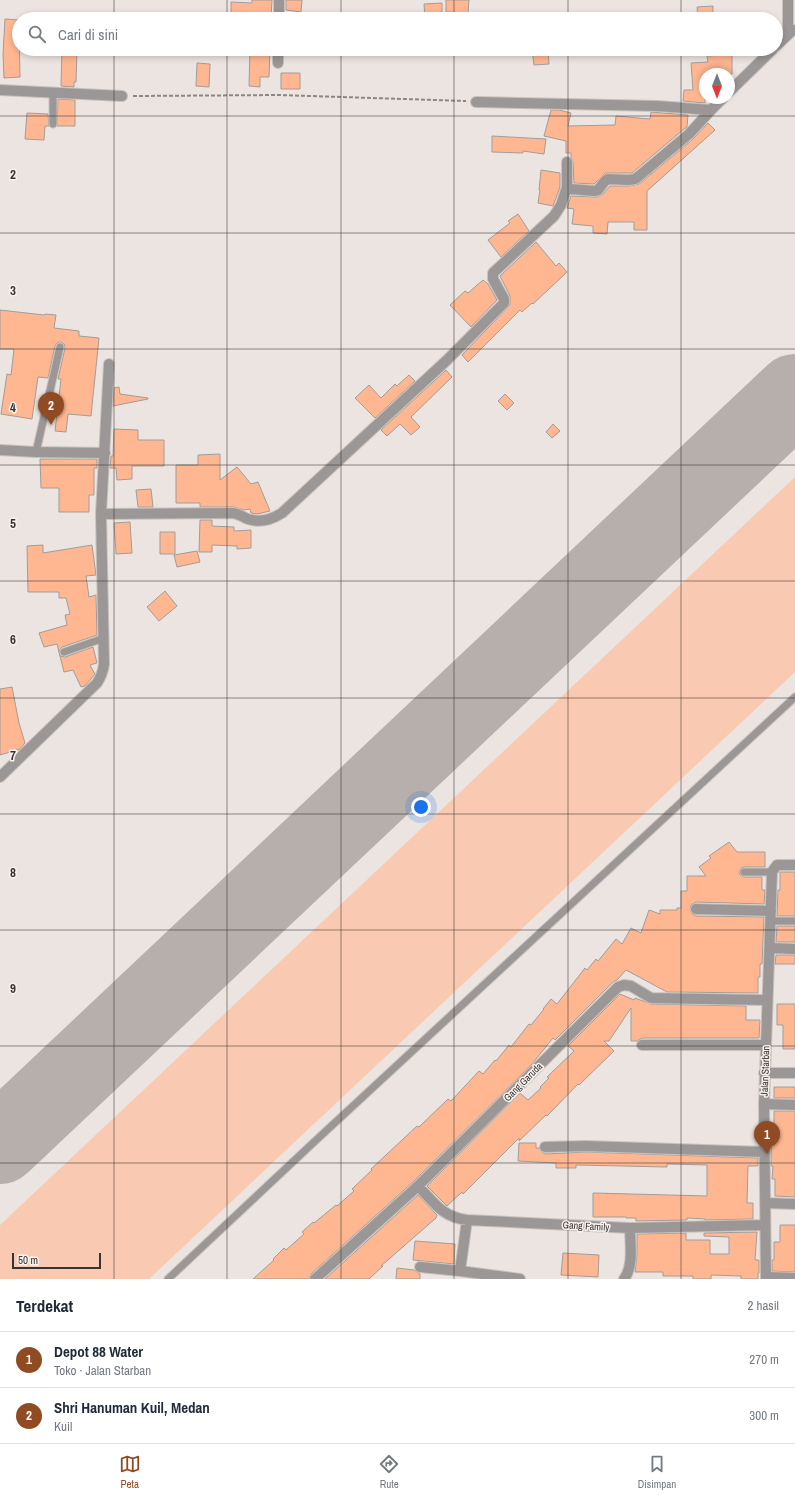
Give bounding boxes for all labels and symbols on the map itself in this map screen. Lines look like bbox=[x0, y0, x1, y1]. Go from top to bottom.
north arrow bbox=[699, 68, 735, 104]
text: 2 bbox=[10, 166, 16, 183]
text: 3 bbox=[10, 282, 16, 299]
pin: 2 bbox=[38, 392, 64, 425]
text: 4 bbox=[10, 399, 16, 416]
text: 5 bbox=[10, 515, 16, 532]
text: 6 bbox=[10, 631, 16, 648]
text: 7 bbox=[10, 747, 16, 764]
your location bbox=[411, 797, 431, 817]
text: 8 bbox=[10, 864, 16, 881]
text: 9 bbox=[10, 980, 16, 997]
street label: Jalan Starban bbox=[758, 1045, 772, 1097]
street label: Gang Garuda bbox=[501, 1060, 545, 1104]
pin: 1 bbox=[754, 1121, 780, 1154]
street label: Gang Family bbox=[562, 1218, 610, 1234]
scale bar bbox=[12, 1251, 101, 1270]

